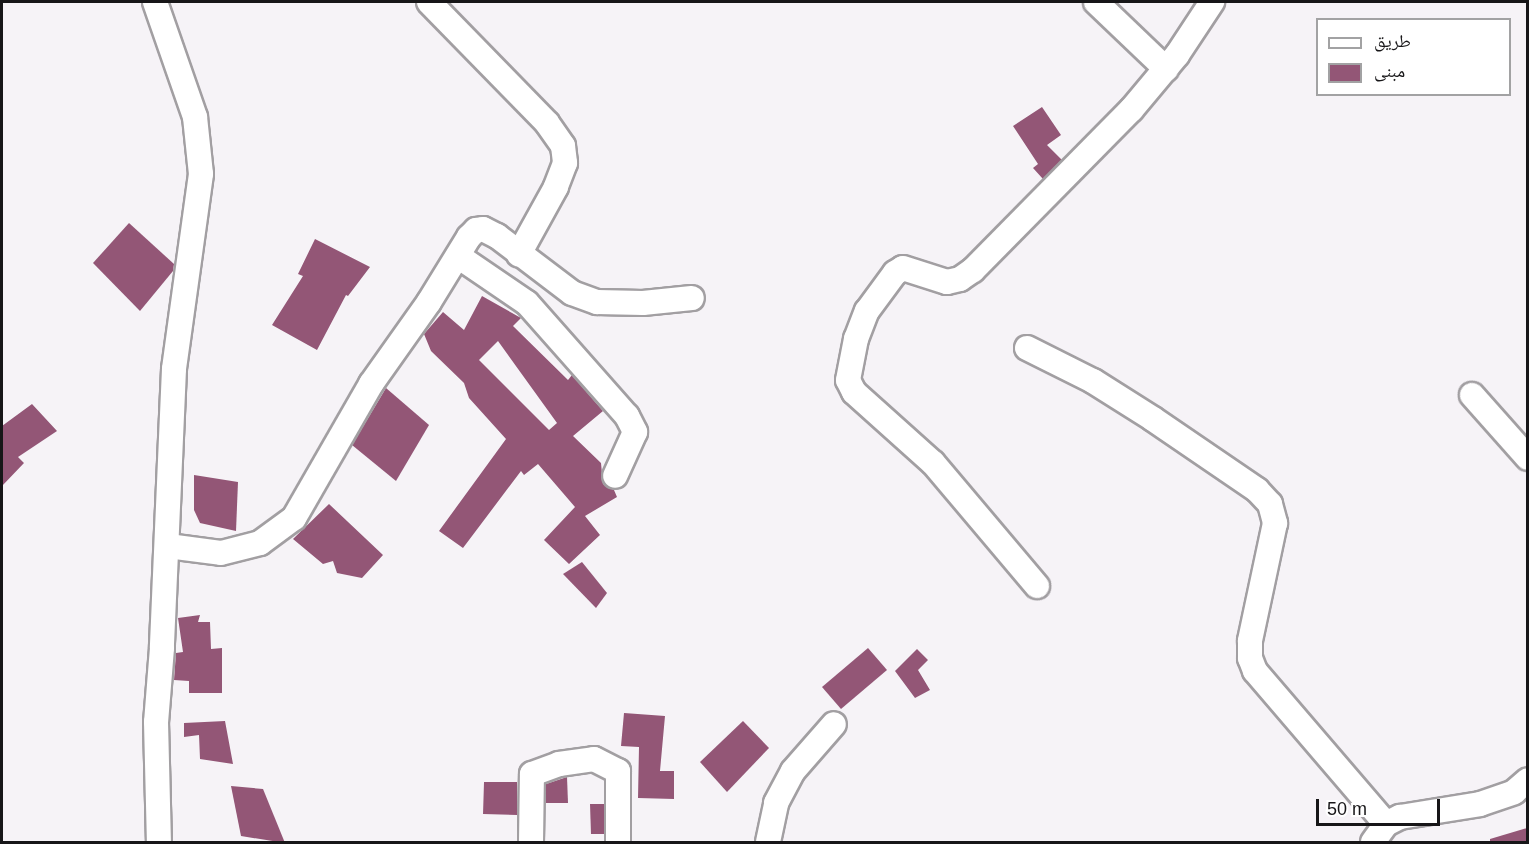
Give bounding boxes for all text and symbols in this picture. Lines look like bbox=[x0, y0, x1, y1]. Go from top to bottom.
legend bbox=[1316, 18, 1511, 96]
text: طريق bbox=[1374, 31, 1411, 51]
text: مبنى bbox=[1374, 61, 1405, 81]
scale bar bbox=[1319, 787, 1444, 825]
text: 50 m bbox=[1327, 799, 1367, 819]

